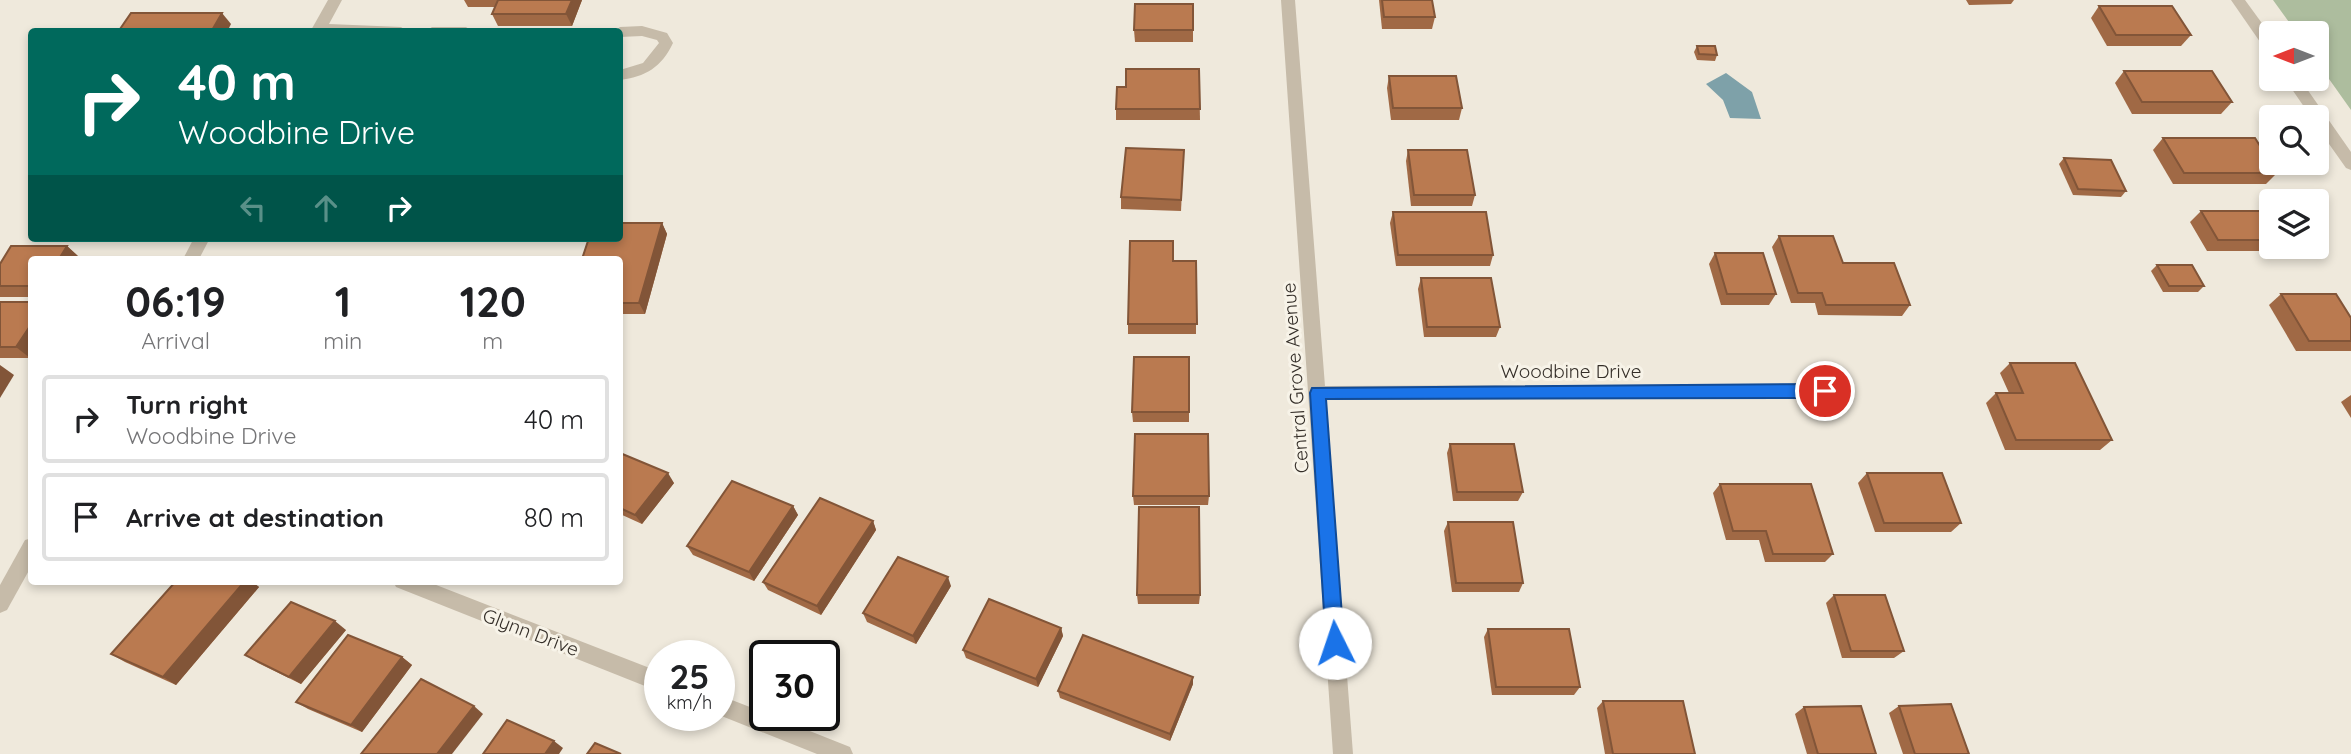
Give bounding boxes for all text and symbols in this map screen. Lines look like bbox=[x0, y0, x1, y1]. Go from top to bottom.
north arrow bbox=[2259, 21, 2329, 91]
map controls bbox=[2259, 21, 2329, 259]
text: 40 m bbox=[178, 51, 296, 112]
icon: right bbox=[63, 56, 154, 147]
button: search bbox=[2259, 105, 2329, 175]
text: Woodbine Drive bbox=[178, 112, 415, 152]
icon: left bbox=[234, 189, 272, 227]
icon: ahead bbox=[307, 189, 345, 227]
icon: right bbox=[380, 189, 418, 227]
button: layers bbox=[2259, 189, 2329, 259]
text: 06:19 bbox=[125, 275, 226, 328]
text: 1 bbox=[335, 275, 351, 328]
text: 120 bbox=[460, 275, 526, 328]
street label: Central Grove Avenue bbox=[1276, 282, 1314, 474]
text: Arrival bbox=[141, 326, 210, 355]
text: min bbox=[323, 326, 362, 355]
text: m bbox=[482, 326, 503, 355]
street label: Woodbine Drive bbox=[1501, 359, 1641, 383]
pin bbox=[1795, 361, 1855, 421]
icon: arrive bbox=[1806, 372, 1844, 410]
text: Turn right bbox=[126, 388, 248, 421]
icon: right bbox=[67, 400, 105, 438]
text: 40 m bbox=[524, 403, 584, 436]
text: Woodbine Drive bbox=[126, 421, 296, 450]
icon: arrive bbox=[67, 498, 105, 536]
text: Arrive at destination bbox=[126, 501, 384, 534]
text: 80 m bbox=[524, 501, 584, 534]
street label: Glynn Drive bbox=[480, 603, 582, 661]
position arrow bbox=[1298, 606, 1372, 680]
speed limit sign: 30 bbox=[749, 640, 840, 731]
text: 25 bbox=[669, 654, 710, 698]
text: km/h bbox=[667, 691, 712, 714]

